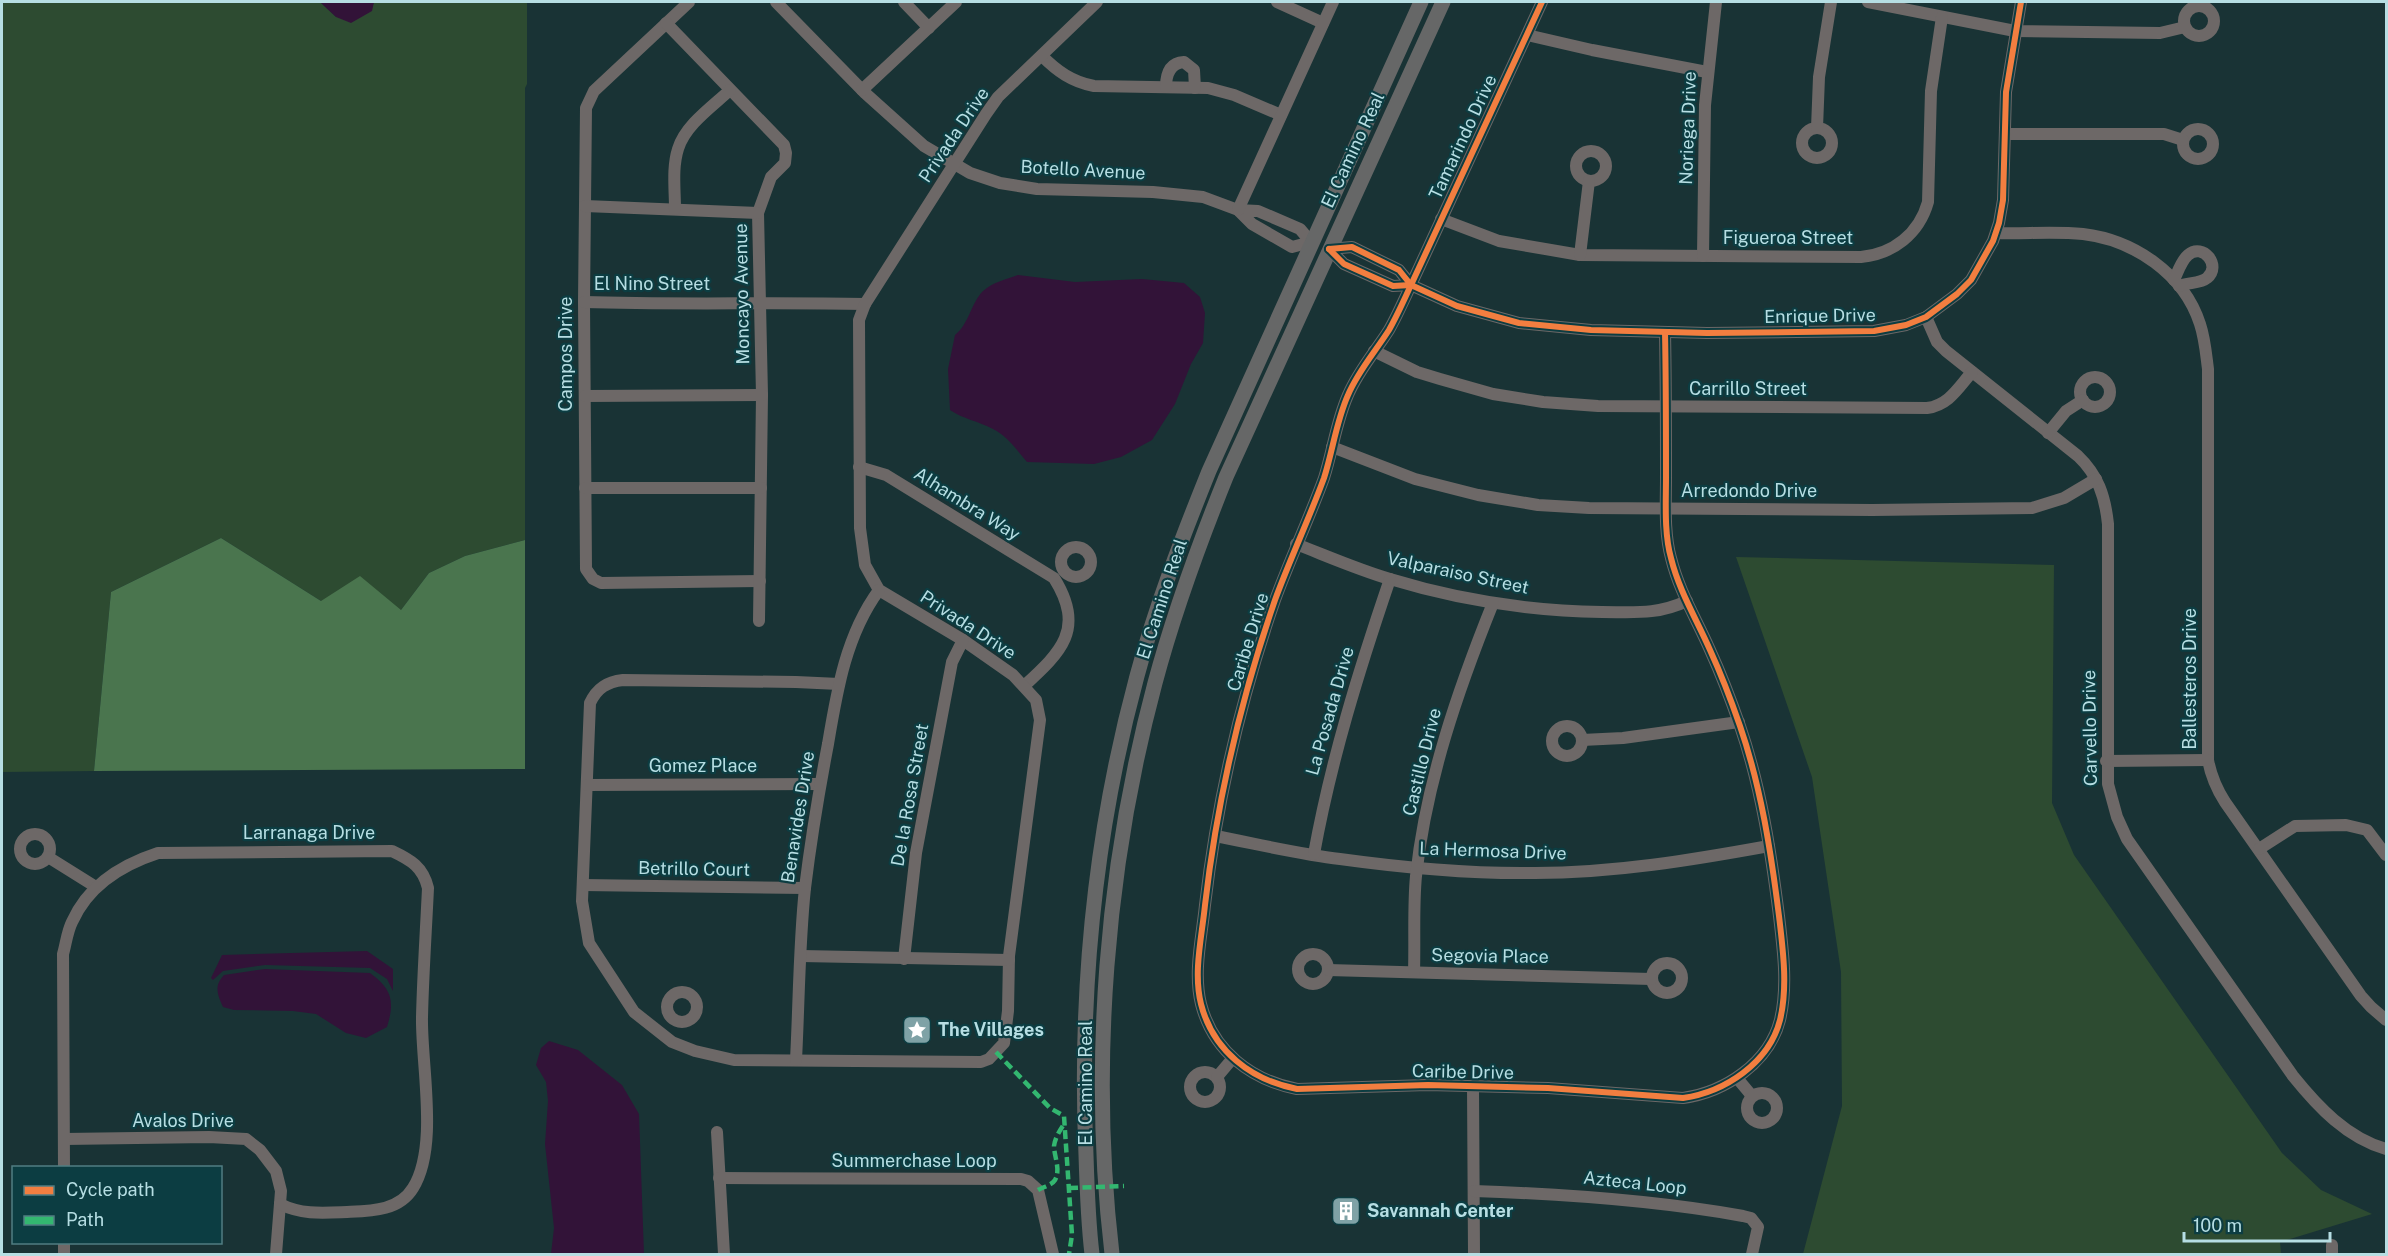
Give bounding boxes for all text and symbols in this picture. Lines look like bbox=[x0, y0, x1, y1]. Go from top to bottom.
street label: Tamarindo Drive bbox=[1424, 71, 1501, 203]
street label: Noriega Drive bbox=[1675, 71, 1700, 185]
street label: Privada Drive bbox=[914, 83, 993, 186]
street label: El Camino Real bbox=[1317, 89, 1389, 211]
street label: Botello Avenue bbox=[1020, 156, 1146, 183]
street label: Moncayo Avenue bbox=[730, 223, 753, 365]
street label: Figueroa Street bbox=[1723, 227, 1853, 248]
street label: El Nino Street bbox=[594, 273, 710, 294]
street label: Campos Drive bbox=[555, 296, 576, 412]
street label: Enrique Drive bbox=[1764, 304, 1876, 327]
street label: Carrillo Street bbox=[1689, 378, 1807, 399]
street label: Alhambra Way bbox=[910, 463, 1024, 545]
street label: Arredondo Drive bbox=[1681, 480, 1817, 501]
street label: El Camino Real bbox=[1132, 536, 1191, 662]
street label: Valparaiso Street bbox=[1385, 547, 1531, 598]
street label: Privada Drive bbox=[916, 586, 1020, 663]
street label: Caribe Drive bbox=[1223, 590, 1272, 694]
street label: Ballesteros Drive bbox=[2179, 608, 2200, 750]
street label: La Posada Drive bbox=[1301, 644, 1358, 778]
street label: Carvello Drive bbox=[2078, 670, 2101, 786]
street label: Castillo Drive bbox=[1398, 706, 1445, 818]
street label: De la Rosa Street bbox=[887, 722, 932, 868]
street label: Benavides Drive bbox=[777, 749, 818, 884]
street label: Gomez Place bbox=[649, 755, 757, 776]
street label: Larranaga Drive bbox=[243, 822, 375, 843]
street label: La Hermosa Drive bbox=[1419, 837, 1567, 864]
street label: Betrillo Court bbox=[638, 857, 750, 880]
street label: Segovia Place bbox=[1431, 944, 1549, 967]
place icon: The Villages bbox=[901, 1014, 933, 1046]
place label: The Villages bbox=[938, 1019, 1044, 1040]
street label: El Camino Real bbox=[1075, 1020, 1096, 1146]
street label: Caribe Drive bbox=[1412, 1060, 1514, 1083]
street label: Avalos Drive bbox=[132, 1110, 234, 1131]
street label: Summerchase Loop bbox=[831, 1150, 997, 1171]
legend bbox=[12, 1166, 222, 1244]
street label: Azteca Loop bbox=[1582, 1167, 1688, 1198]
text: Cycle path bbox=[66, 1179, 155, 1200]
building icon: Savannah Center bbox=[1330, 1195, 1362, 1227]
place label: Savannah Center bbox=[1367, 1200, 1514, 1221]
scale bar bbox=[2184, 1205, 2330, 1243]
text: Path bbox=[66, 1209, 104, 1230]
text: 100 m bbox=[2193, 1215, 2242, 1236]

